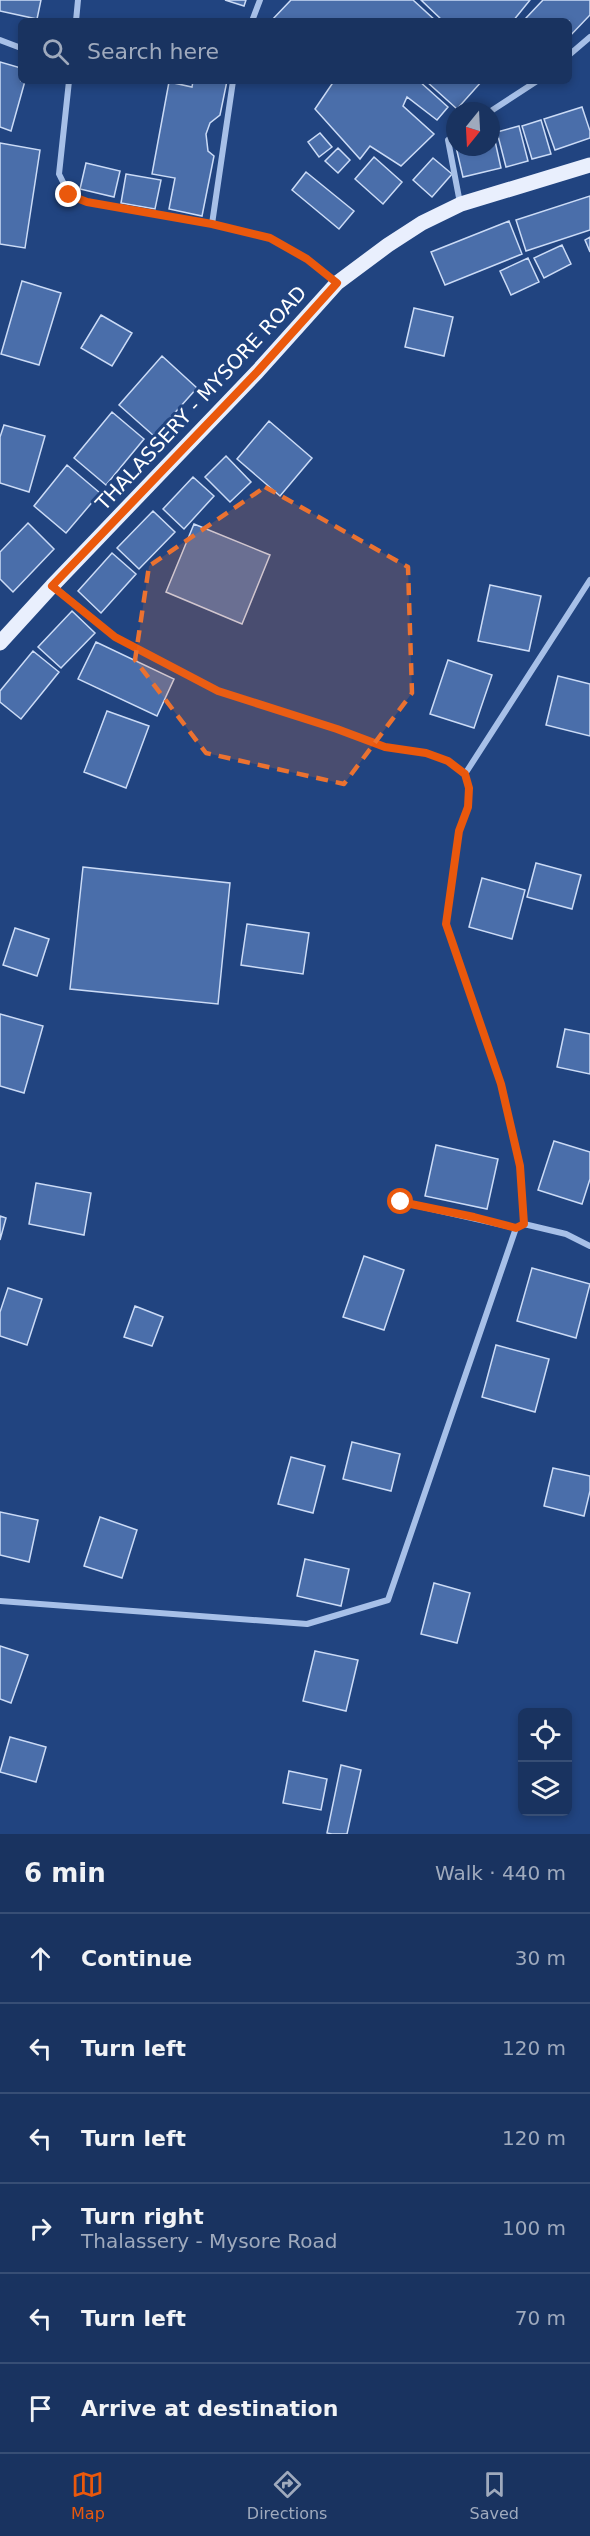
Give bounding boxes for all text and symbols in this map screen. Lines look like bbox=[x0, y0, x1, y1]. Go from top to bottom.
search box bbox=[18, 18, 572, 84]
icon: search bbox=[39, 35, 72, 68]
text: Search here bbox=[87, 39, 219, 64]
north arrow bbox=[446, 102, 500, 156]
route end bbox=[55, 181, 81, 207]
street label: THALASSERY - MYSORE ROAD bbox=[90, 281, 311, 516]
route start bbox=[387, 1188, 413, 1214]
map controls bbox=[518, 1708, 572, 1816]
button: locate bbox=[518, 1708, 572, 1762]
button: layers bbox=[518, 1762, 572, 1816]
text: 6 min bbox=[24, 1858, 106, 1888]
text: Walk · 440 m bbox=[435, 1861, 566, 1885]
icon: ahead bbox=[24, 1942, 57, 1975]
text: Continue bbox=[81, 1946, 192, 1971]
text: 30 m bbox=[515, 1946, 566, 1970]
icon: left bbox=[24, 2032, 57, 2065]
text: Turn left bbox=[81, 2036, 186, 2061]
text: 120 m bbox=[502, 2036, 566, 2060]
icon: left bbox=[24, 2122, 57, 2155]
text: Turn left bbox=[81, 2126, 186, 2151]
text: 120 m bbox=[502, 2126, 566, 2150]
text: Turn right bbox=[81, 2204, 204, 2229]
icon: right bbox=[24, 2212, 57, 2245]
text: 100 m bbox=[502, 2216, 566, 2240]
text: Thalassery - Mysore Road bbox=[81, 2229, 337, 2253]
icon: left bbox=[24, 2302, 57, 2335]
text: Turn left bbox=[81, 2306, 186, 2331]
text: 70 m bbox=[515, 2306, 566, 2330]
icon: arrive bbox=[24, 2392, 57, 2425]
text: Arrive at destination bbox=[81, 2396, 338, 2421]
tab: Map bbox=[71, 2468, 105, 2523]
tab: Directions bbox=[247, 2468, 327, 2523]
tab: Saved bbox=[470, 2468, 519, 2523]

